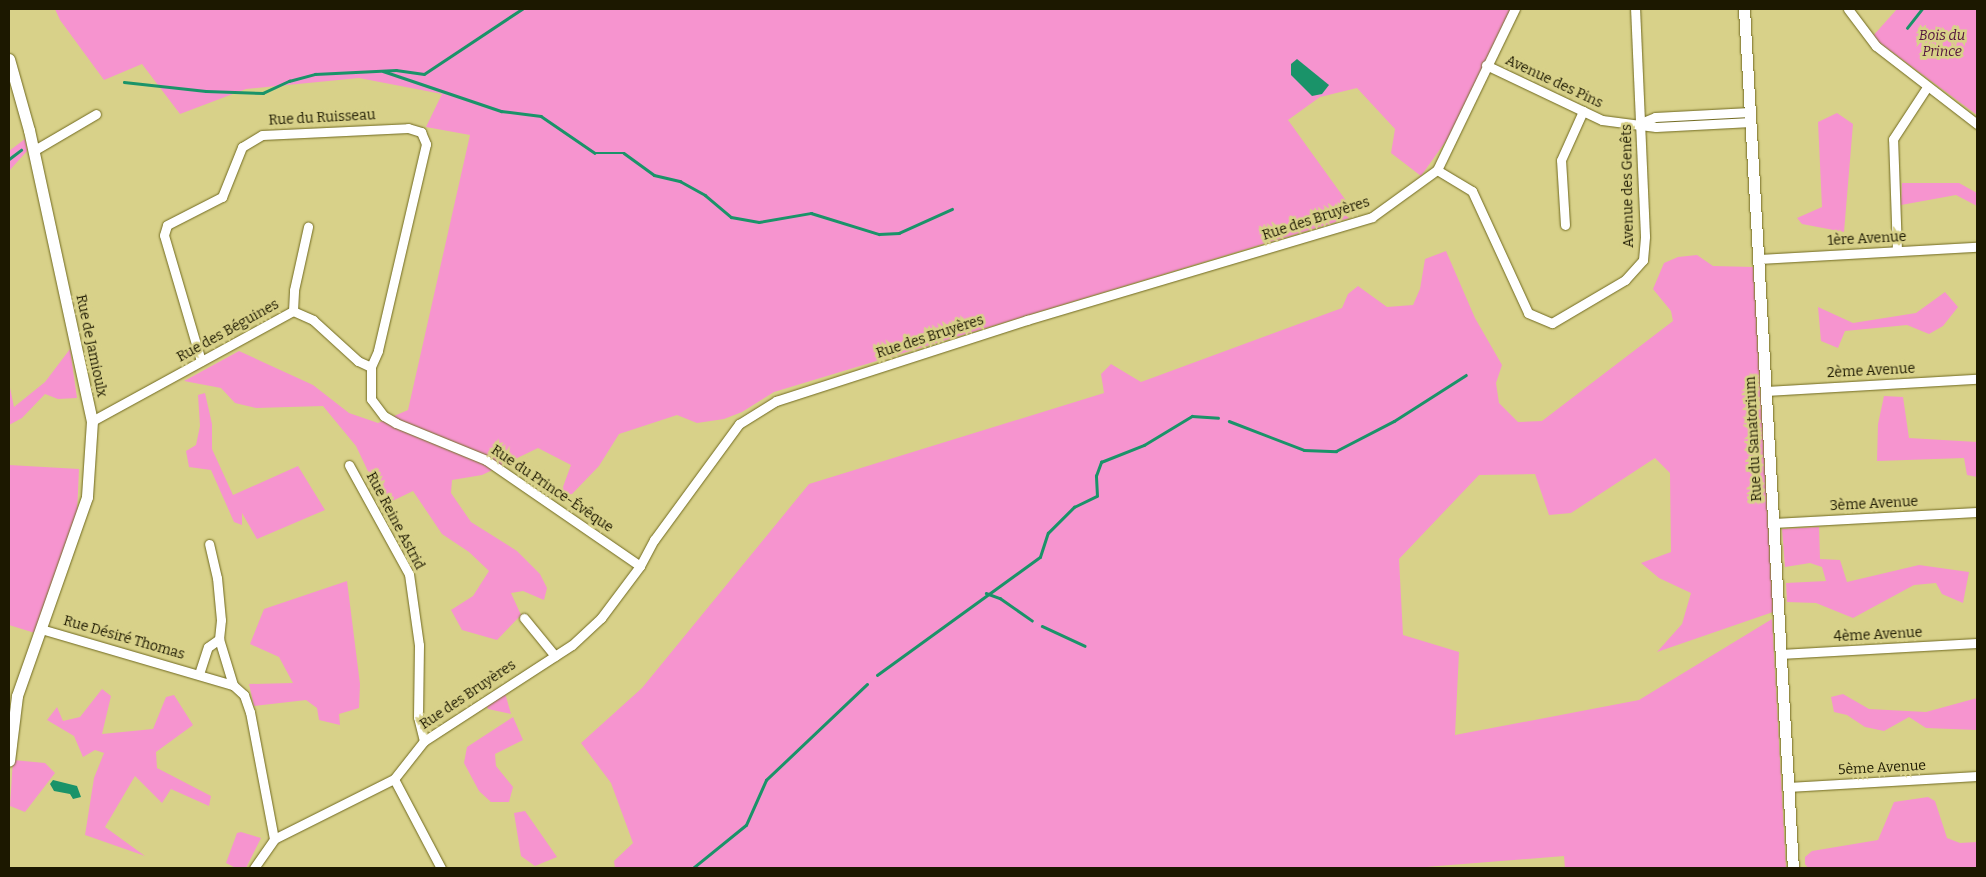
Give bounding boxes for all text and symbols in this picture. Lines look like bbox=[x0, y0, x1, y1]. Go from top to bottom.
park label: Bois du Prince bbox=[1919, 28, 1965, 60]
street label: Avenue des Pins bbox=[1503, 52, 1605, 112]
street label: Rue du Ruisseau bbox=[268, 107, 376, 129]
street label: Avenue des Genêts bbox=[1619, 124, 1637, 248]
street label: Rue des Bruyères bbox=[1260, 194, 1372, 244]
street label: 1ère Avenue bbox=[1827, 229, 1907, 249]
street label: Rue de Jamioulx bbox=[72, 293, 110, 399]
street label: Rue des Béguines bbox=[174, 296, 282, 366]
street label: Rue des Bruyères bbox=[874, 312, 986, 362]
street label: 2ème Avenue bbox=[1826, 360, 1916, 382]
street label: Rue du Sanatorium bbox=[1742, 376, 1766, 502]
street label: Rue du Prince-Évêque bbox=[488, 442, 616, 536]
street label: Rue Reine Astrid bbox=[362, 469, 428, 573]
street label: 3ème Avenue bbox=[1829, 493, 1919, 515]
street label: Rue Désiré Thomas bbox=[61, 613, 187, 663]
street label: 4ème Avenue bbox=[1833, 624, 1923, 646]
street label: Rue des Bruyères bbox=[417, 657, 519, 733]
street label: 5ème Avenue bbox=[1838, 757, 1926, 779]

